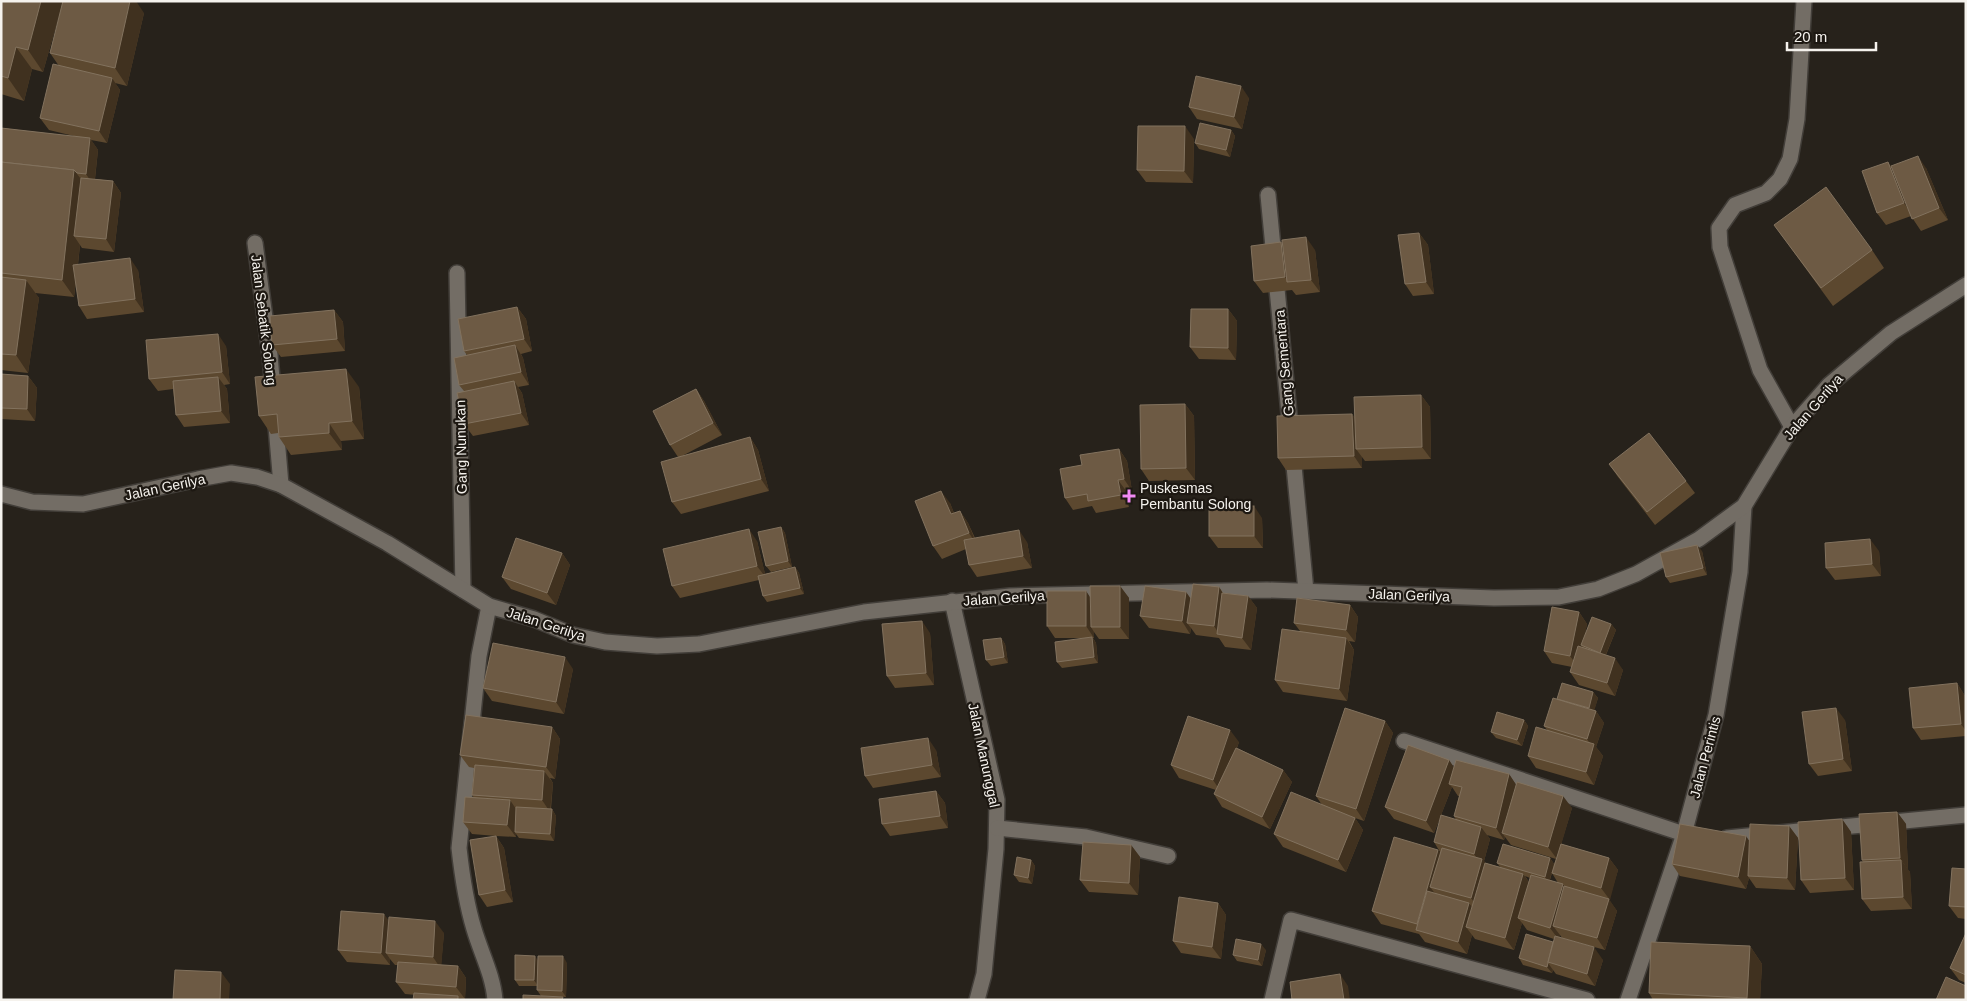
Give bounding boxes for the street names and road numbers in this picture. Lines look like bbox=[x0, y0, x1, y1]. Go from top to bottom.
street label: Jalan Sebatik Solong bbox=[248, 254, 280, 386]
street label: Gang Sementara bbox=[1271, 309, 1297, 417]
street label: Jalan Gerilya bbox=[1780, 371, 1846, 443]
street label: Gang Nunukan bbox=[452, 400, 470, 494]
street label: Jalan Gerilya bbox=[123, 471, 207, 503]
street label: Jalan Gerilya bbox=[1368, 586, 1450, 604]
street label: Jalan Gerilya bbox=[963, 587, 1046, 609]
street label: Jalan Gerilya bbox=[505, 604, 588, 644]
street label: Jalan Manunggal bbox=[965, 701, 1003, 809]
street label: Jalan Perintis bbox=[1686, 714, 1724, 800]

